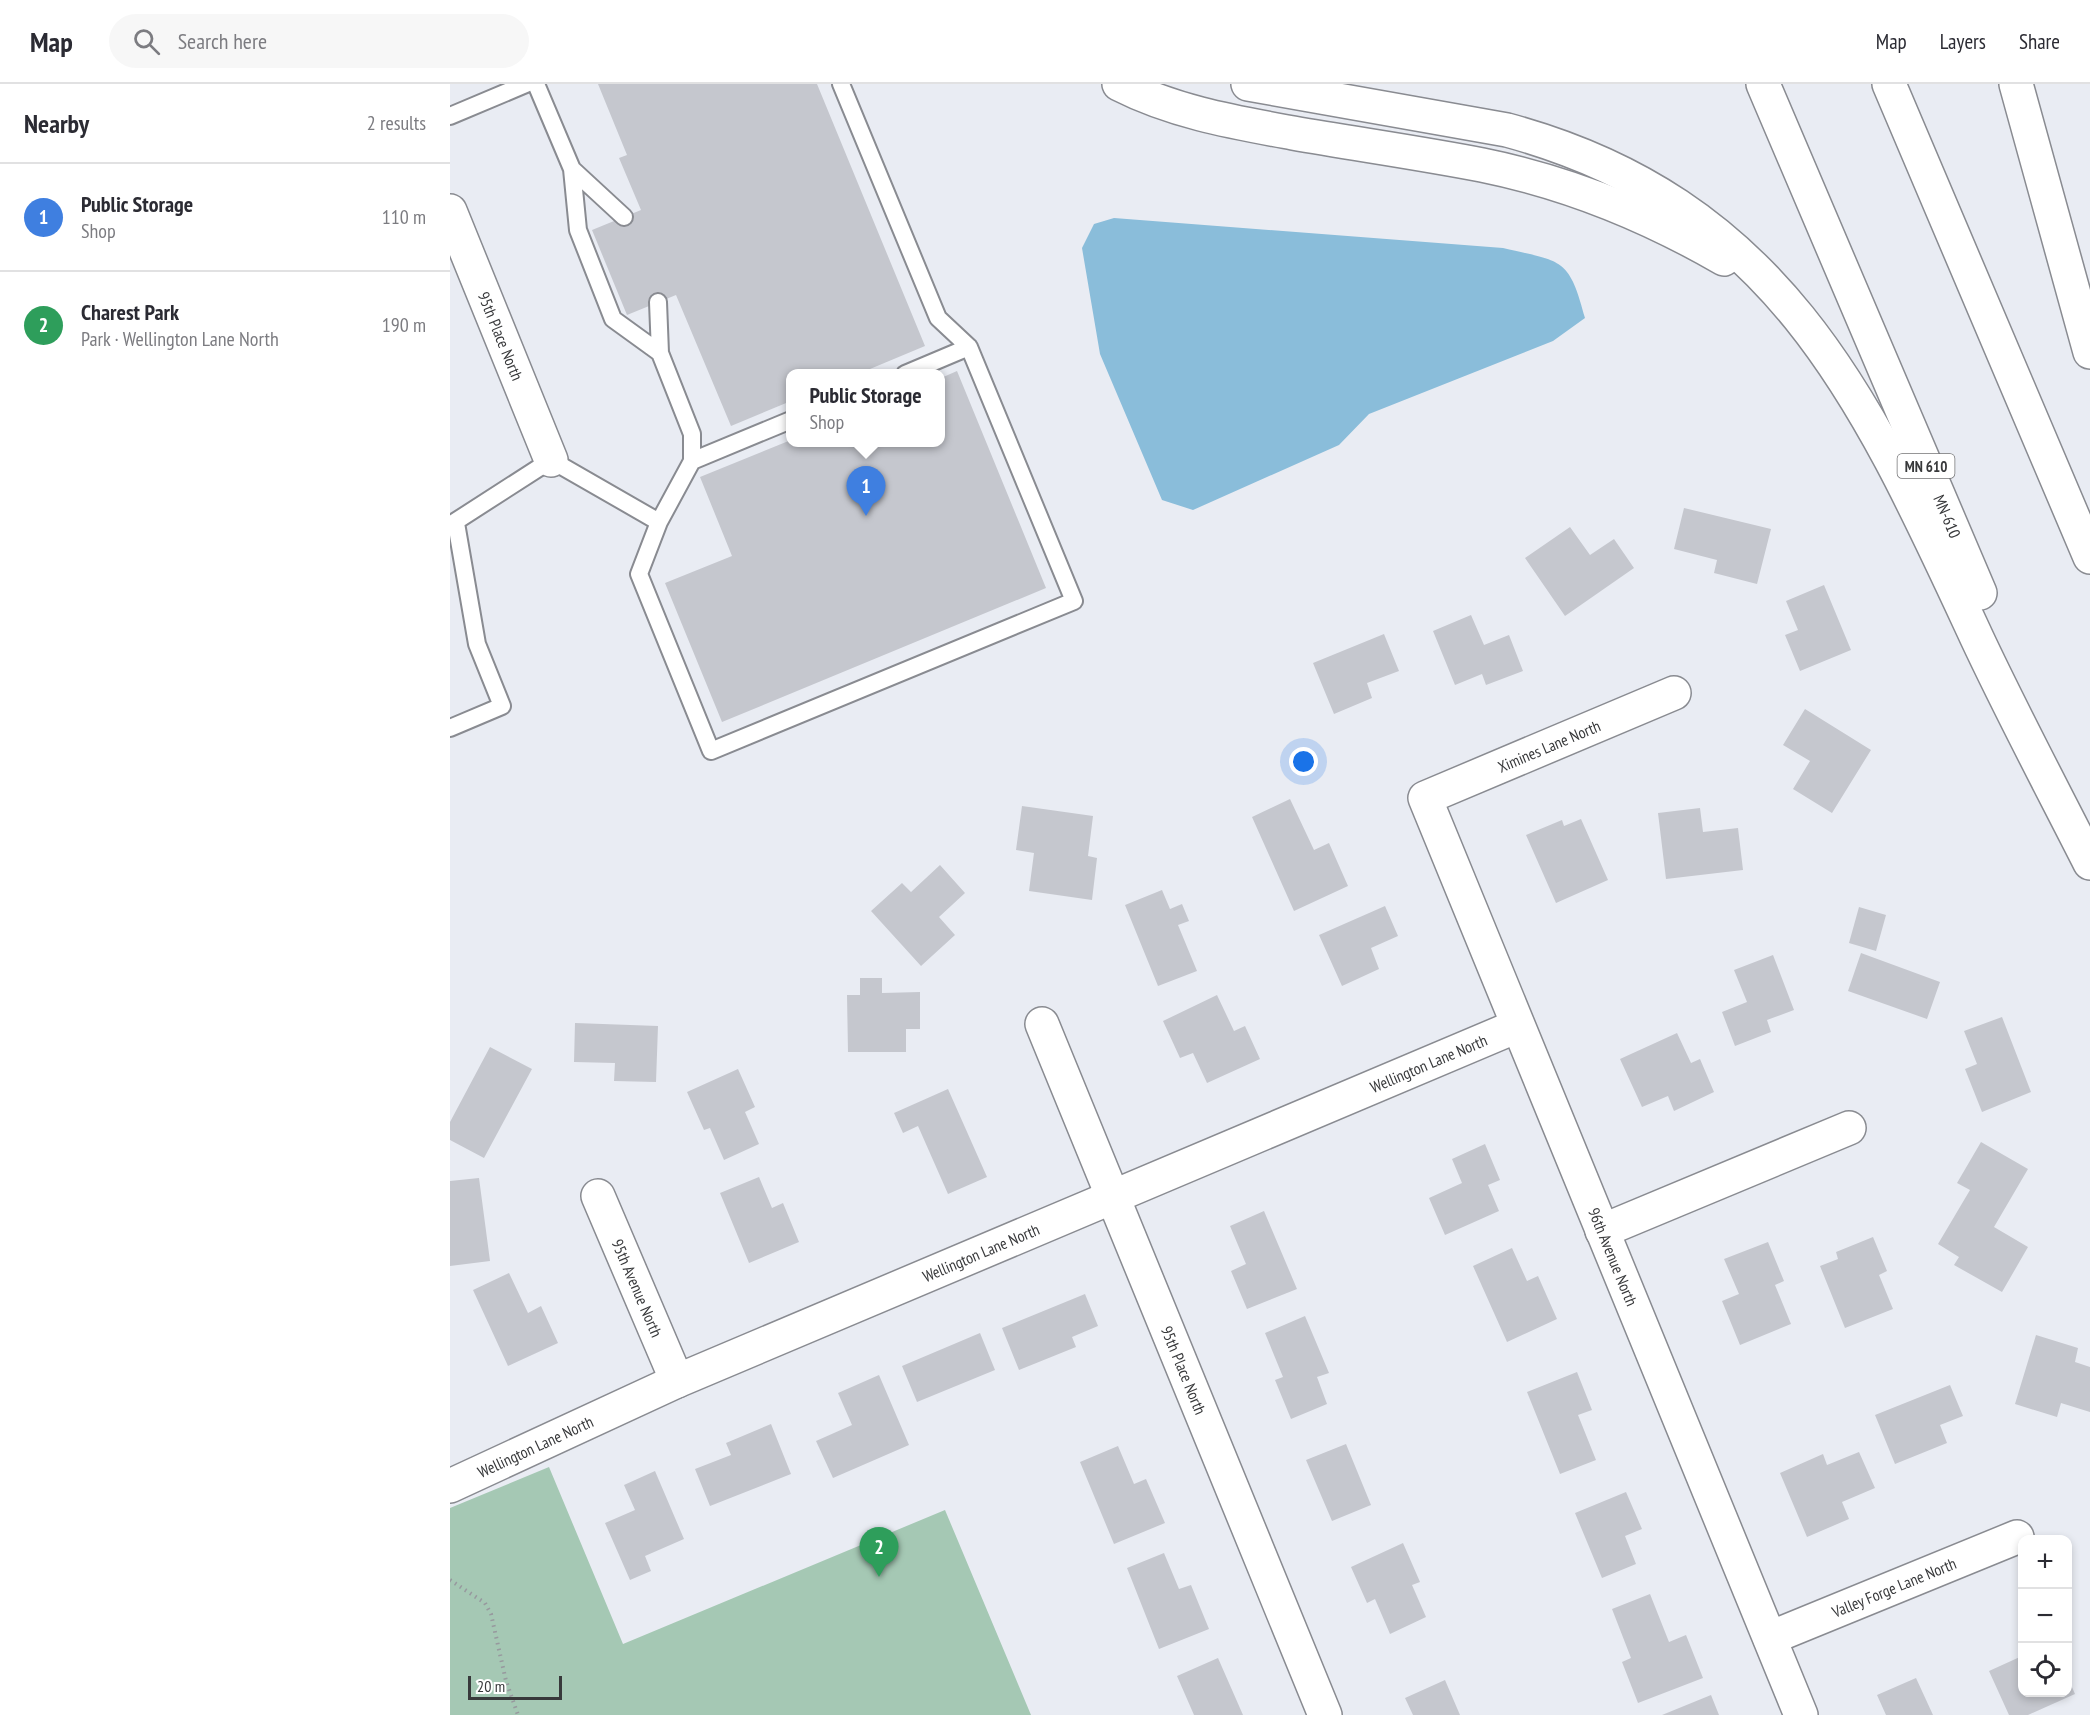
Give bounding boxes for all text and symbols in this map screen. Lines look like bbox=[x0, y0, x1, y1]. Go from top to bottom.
search box bbox=[109, 14, 529, 68]
text: Map bbox=[30, 23, 73, 60]
icon: search bbox=[130, 25, 163, 58]
text: Search here bbox=[178, 27, 267, 55]
text: Map bbox=[1876, 28, 1907, 55]
text: Layers bbox=[1940, 28, 1986, 55]
text: Share bbox=[2019, 28, 2060, 55]
text: Nearby bbox=[24, 107, 89, 140]
text: 2 results bbox=[367, 110, 426, 136]
text: Public Storage bbox=[81, 190, 193, 218]
text: 1 bbox=[39, 204, 48, 230]
text: 110 m bbox=[382, 204, 426, 230]
text: Shop bbox=[81, 218, 116, 244]
street label: 95th Place North bbox=[474, 289, 528, 383]
text: Charest Park bbox=[81, 298, 179, 326]
text: 2 bbox=[39, 312, 48, 338]
text: 190 m bbox=[382, 312, 426, 338]
text: Park · Wellington Lane North bbox=[81, 326, 279, 352]
popup bbox=[786, 369, 945, 447]
text: Public Storage bbox=[809, 381, 922, 409]
text: Shop bbox=[809, 409, 844, 435]
road number: MN 610 bbox=[1898, 454, 1954, 478]
pin: 1 bbox=[846, 466, 886, 516]
street label: MN-610 bbox=[1929, 492, 1965, 541]
street label: Ximines Lane North bbox=[1495, 715, 1603, 777]
your location bbox=[1289, 747, 1318, 776]
street label: Wellington Lane North bbox=[1367, 1030, 1490, 1097]
street label: 96th Avenue North bbox=[1584, 1205, 1642, 1309]
street label: Wellington Lane North bbox=[919, 1219, 1042, 1286]
street label: 95th Avenue North bbox=[608, 1236, 667, 1340]
street label: 95th Place North bbox=[1157, 1323, 1211, 1417]
street label: Wellington Lane North bbox=[474, 1411, 596, 1482]
pin: 2 bbox=[860, 1528, 898, 1577]
map controls bbox=[2018, 1535, 2072, 1697]
button: + bbox=[2018, 1535, 2072, 1589]
street label: Valley Forge Lane North bbox=[1828, 1553, 1959, 1622]
button: − bbox=[2018, 1589, 2072, 1643]
button: locate bbox=[2018, 1643, 2072, 1697]
scale bar bbox=[468, 1673, 562, 1700]
text: 20 m bbox=[477, 1676, 505, 1696]

